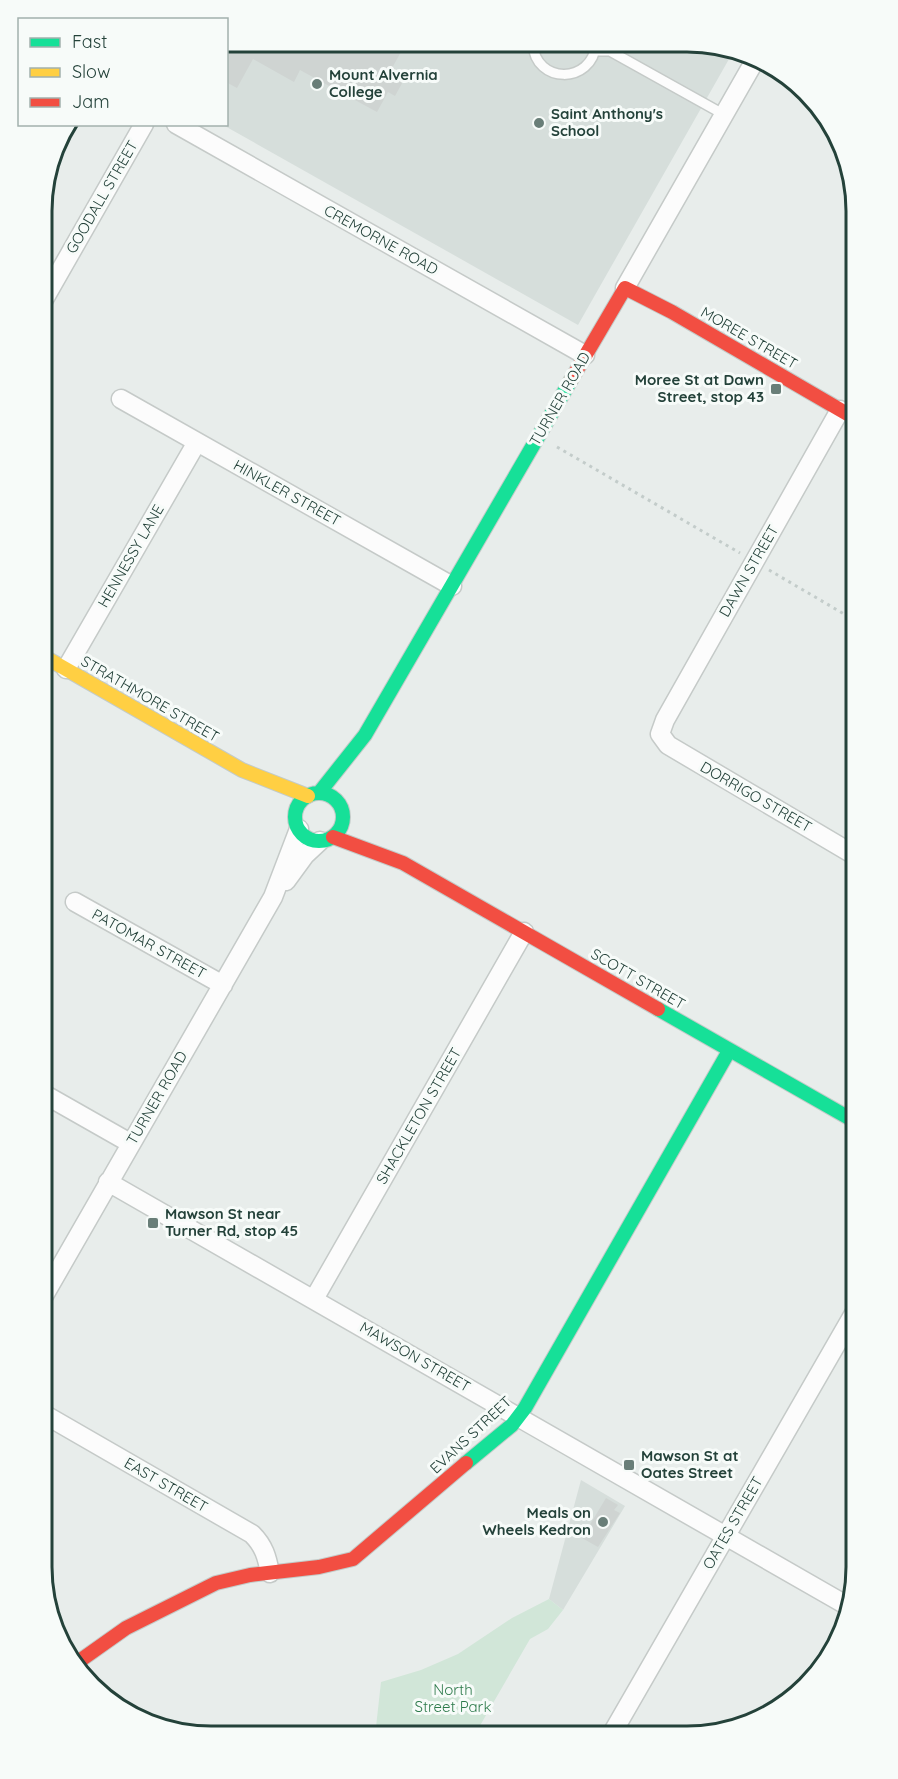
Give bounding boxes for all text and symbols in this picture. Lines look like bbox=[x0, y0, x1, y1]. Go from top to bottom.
legend bbox=[18, 18, 228, 126]
text: Fast bbox=[72, 30, 107, 53]
text: Slow bbox=[72, 60, 110, 83]
place label: Mount Alvernia College bbox=[329, 65, 438, 101]
marker: Mount Alvernia College bbox=[310, 77, 324, 91]
text: Jam bbox=[72, 90, 110, 113]
place label: Saint Anthony's School bbox=[551, 104, 663, 140]
marker: Saint Anthony's School bbox=[532, 116, 546, 130]
street label: GOODALL STREET bbox=[61, 137, 142, 257]
street label: CREMORNE ROAD bbox=[321, 200, 442, 279]
street label: MOREE STREET bbox=[697, 302, 801, 373]
street label: TURNER ROAD bbox=[525, 348, 594, 449]
place label: Moree St at Dawn Street, stop 43 bbox=[635, 370, 764, 406]
marker: Moree St at Dawn Street, stop 43 bbox=[769, 382, 783, 396]
street label: HINKLER STREET bbox=[230, 455, 344, 530]
street label: HENNESSY LANE bbox=[93, 501, 168, 611]
street label: DAWN STREET bbox=[715, 521, 783, 620]
street label: STRATHMORE STREET bbox=[78, 651, 223, 746]
street label: DORRIGO STREET bbox=[697, 757, 815, 836]
street label: PATOMAR STREET bbox=[89, 904, 210, 983]
street label: SCOTT STREET bbox=[588, 944, 689, 1013]
street label: SHACKLETON STREET bbox=[372, 1044, 465, 1187]
street label: TURNER ROAD bbox=[122, 1047, 191, 1148]
place label: Mawson St near Turner Rd, stop 45 bbox=[165, 1204, 298, 1240]
marker: Mawson St near Turner Rd, stop 45 bbox=[146, 1216, 160, 1230]
street label: MAWSON STREET bbox=[357, 1317, 474, 1396]
street label: EVANS STREET bbox=[426, 1392, 515, 1477]
place label: Mawson St at Oates Street bbox=[641, 1446, 739, 1482]
street label: EAST STREET bbox=[121, 1453, 211, 1516]
marker: Mawson St at Oates Street bbox=[622, 1458, 636, 1472]
street label: OATES STREET bbox=[698, 1473, 767, 1573]
place label: Meals on Wheels Kedron bbox=[483, 1503, 591, 1539]
marker: Meals on Wheels Kedron bbox=[596, 1515, 610, 1529]
park label: North Street Park bbox=[415, 1680, 491, 1716]

